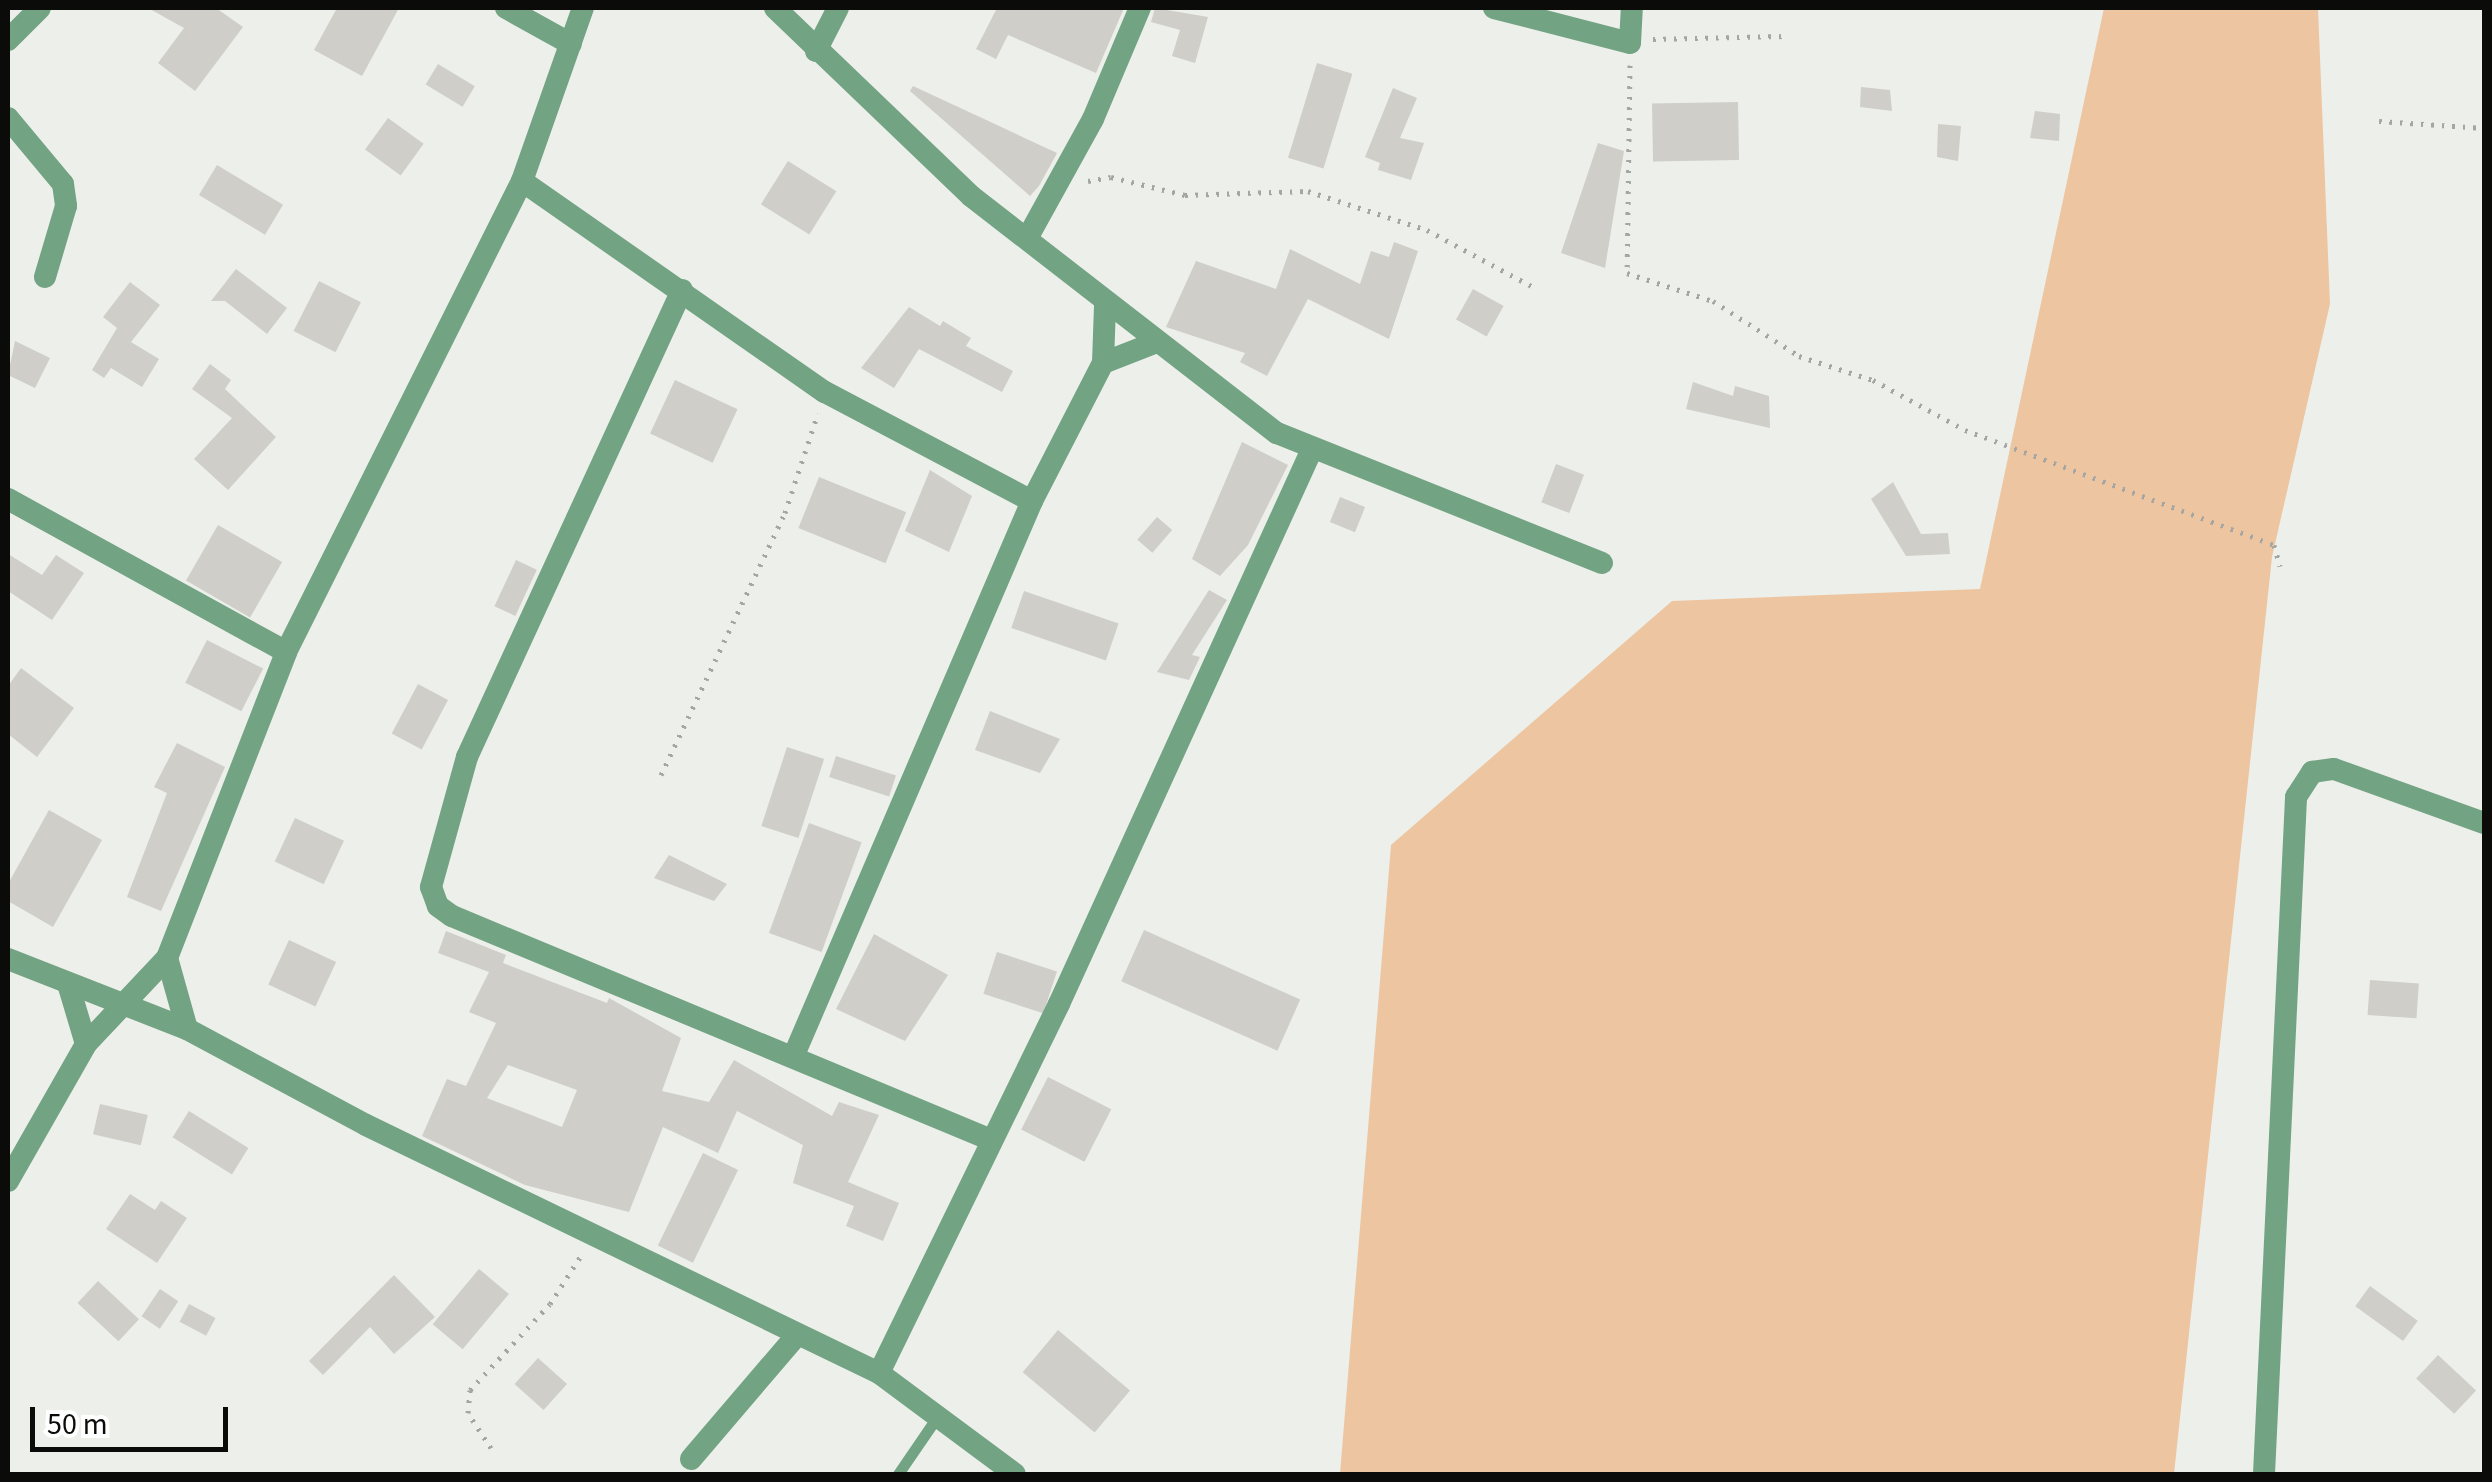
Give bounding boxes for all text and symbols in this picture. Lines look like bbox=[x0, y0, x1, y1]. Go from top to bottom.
scale bar bbox=[35, 1387, 232, 1449]
text: 50 m bbox=[47, 1403, 108, 1446]

